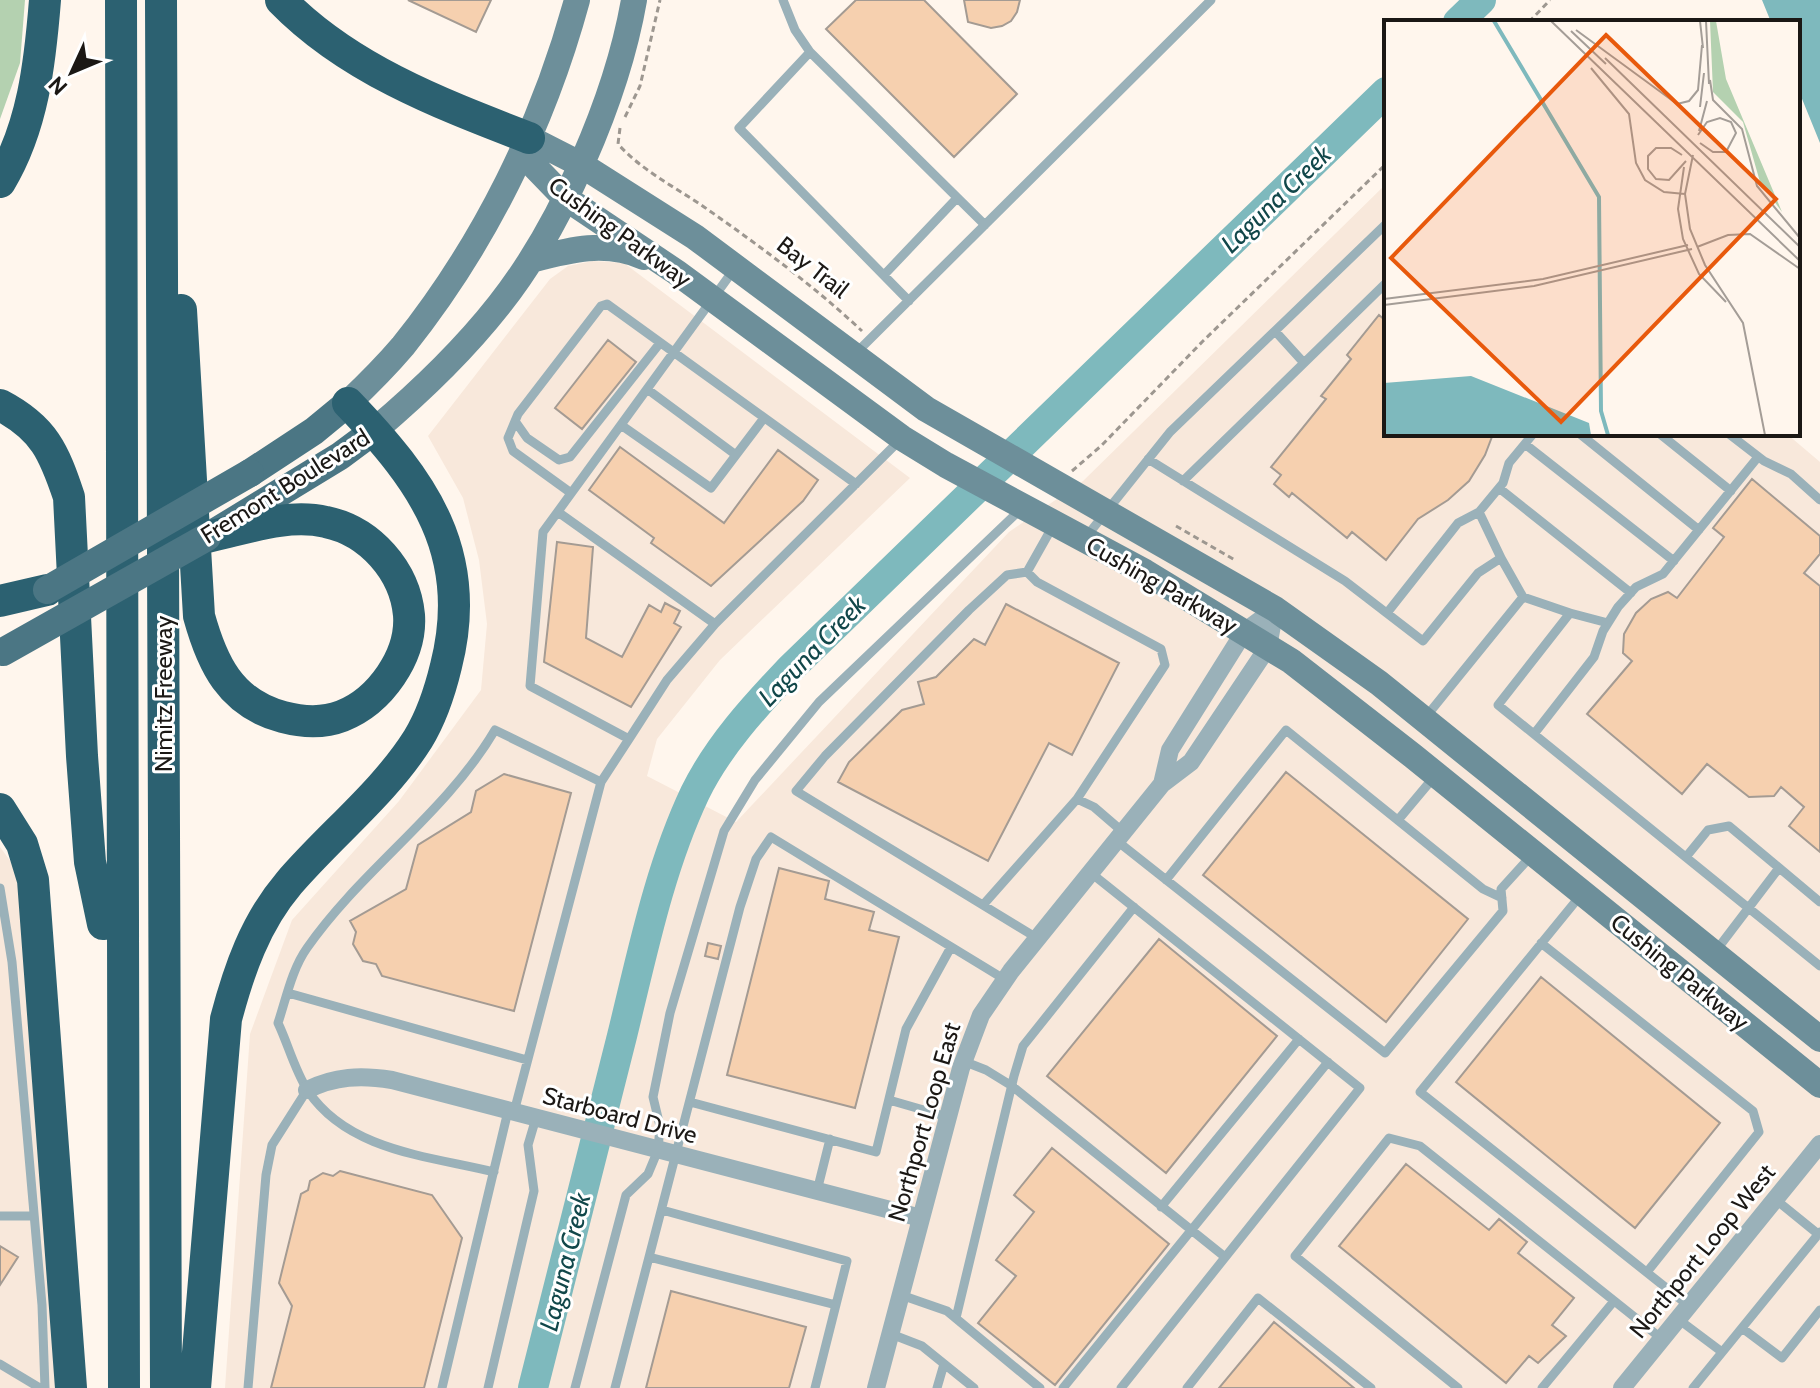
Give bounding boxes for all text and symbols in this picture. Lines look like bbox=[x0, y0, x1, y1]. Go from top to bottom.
inset map bbox=[1384, 20, 1800, 436]
north arrow bbox=[32, 32, 112, 112]
text: N bbox=[43, 71, 73, 101]
water label: Laguna Creek bbox=[1214, 138, 1338, 260]
street label: Cushing Parkway bbox=[543, 170, 697, 294]
street label: Bay Trail bbox=[771, 230, 855, 304]
street label: Fremont Boulevard bbox=[195, 422, 375, 550]
street label: Cushing Parkway bbox=[1081, 530, 1243, 640]
water label: Laguna Creek bbox=[751, 589, 873, 713]
street label: Nimitz Freeway bbox=[149, 616, 178, 772]
street label: Cushing Parkway bbox=[1605, 907, 1755, 1037]
street label: Northport Loop East bbox=[882, 1019, 966, 1225]
street label: Starboard Drive bbox=[540, 1080, 700, 1150]
street label: Northport Loop West bbox=[1623, 1158, 1781, 1344]
water label: Laguna Creek bbox=[532, 1189, 598, 1334]

